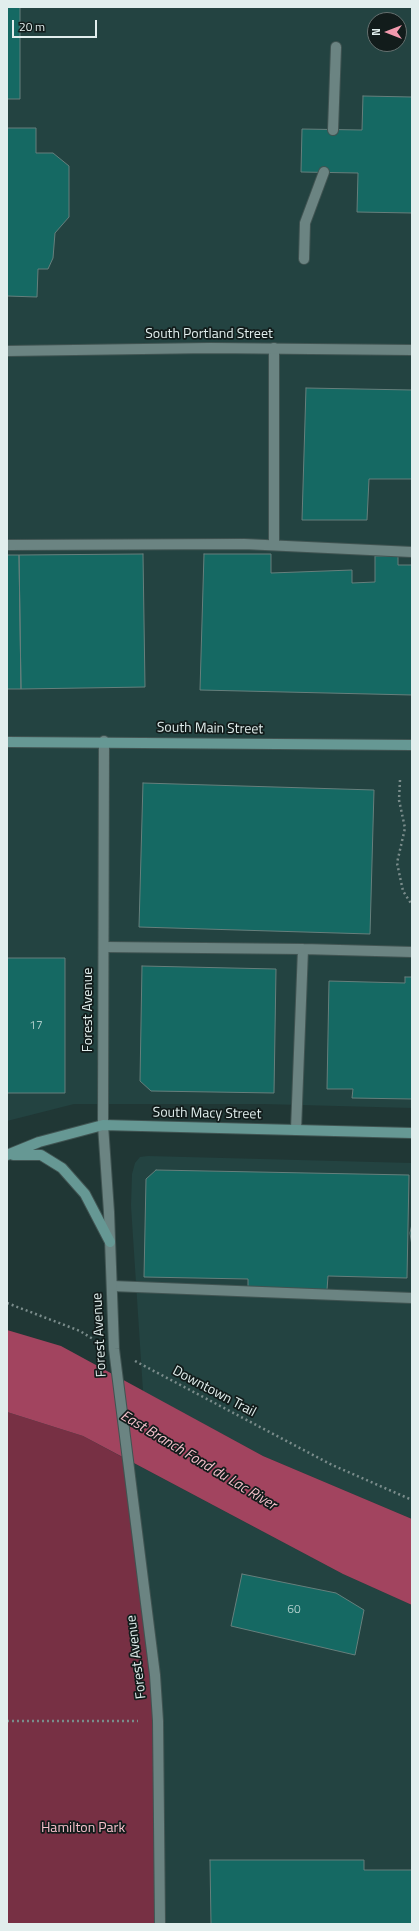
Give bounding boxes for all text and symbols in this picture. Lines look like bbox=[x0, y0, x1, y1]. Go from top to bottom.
scale bar bbox=[14, 12, 99, 38]
north arrow bbox=[367, 12, 407, 52]
text: 20 m bbox=[19, 17, 45, 36]
text: N bbox=[368, 28, 384, 36]
street label: South Portland Street bbox=[145, 327, 273, 343]
street label: South Main Street bbox=[157, 720, 263, 738]
street label: Forest Avenue bbox=[81, 968, 97, 1052]
house number: 17 bbox=[29, 1019, 43, 1033]
street label: South Macy Street bbox=[152, 1105, 262, 1123]
street label: Forest Avenue bbox=[89, 1292, 111, 1378]
street label: Downtown Trail bbox=[169, 1363, 259, 1421]
water label: East Branch Fond du Lac River bbox=[117, 1407, 279, 1515]
house number: 60 bbox=[287, 1603, 301, 1617]
street label: Forest Avenue bbox=[124, 1614, 150, 1700]
park label: Hamilton Park bbox=[41, 1821, 125, 1837]

